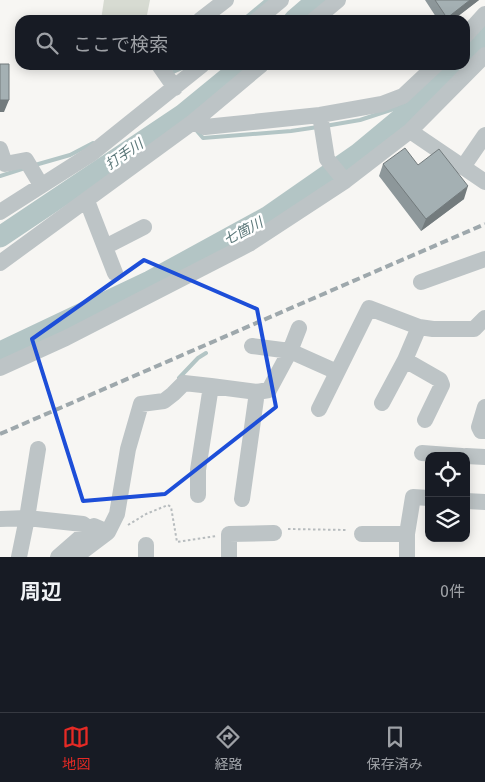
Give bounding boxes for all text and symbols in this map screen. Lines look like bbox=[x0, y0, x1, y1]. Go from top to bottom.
search box bbox=[15, 15, 470, 70]
icon: search bbox=[33, 29, 61, 57]
text: ここで検索 bbox=[73, 33, 168, 56]
water label: 打手川 bbox=[102, 135, 148, 173]
water label: 七箇川 bbox=[221, 213, 268, 249]
map controls bbox=[425, 452, 470, 542]
button: locate bbox=[425, 452, 470, 497]
button: layers bbox=[425, 497, 470, 542]
text: 周辺 bbox=[20, 579, 62, 605]
text: 0件 bbox=[440, 582, 465, 601]
tab: 地図 bbox=[62, 723, 90, 773]
tab: 経路 bbox=[214, 723, 242, 773]
tab: 保存済み bbox=[367, 723, 423, 773]

